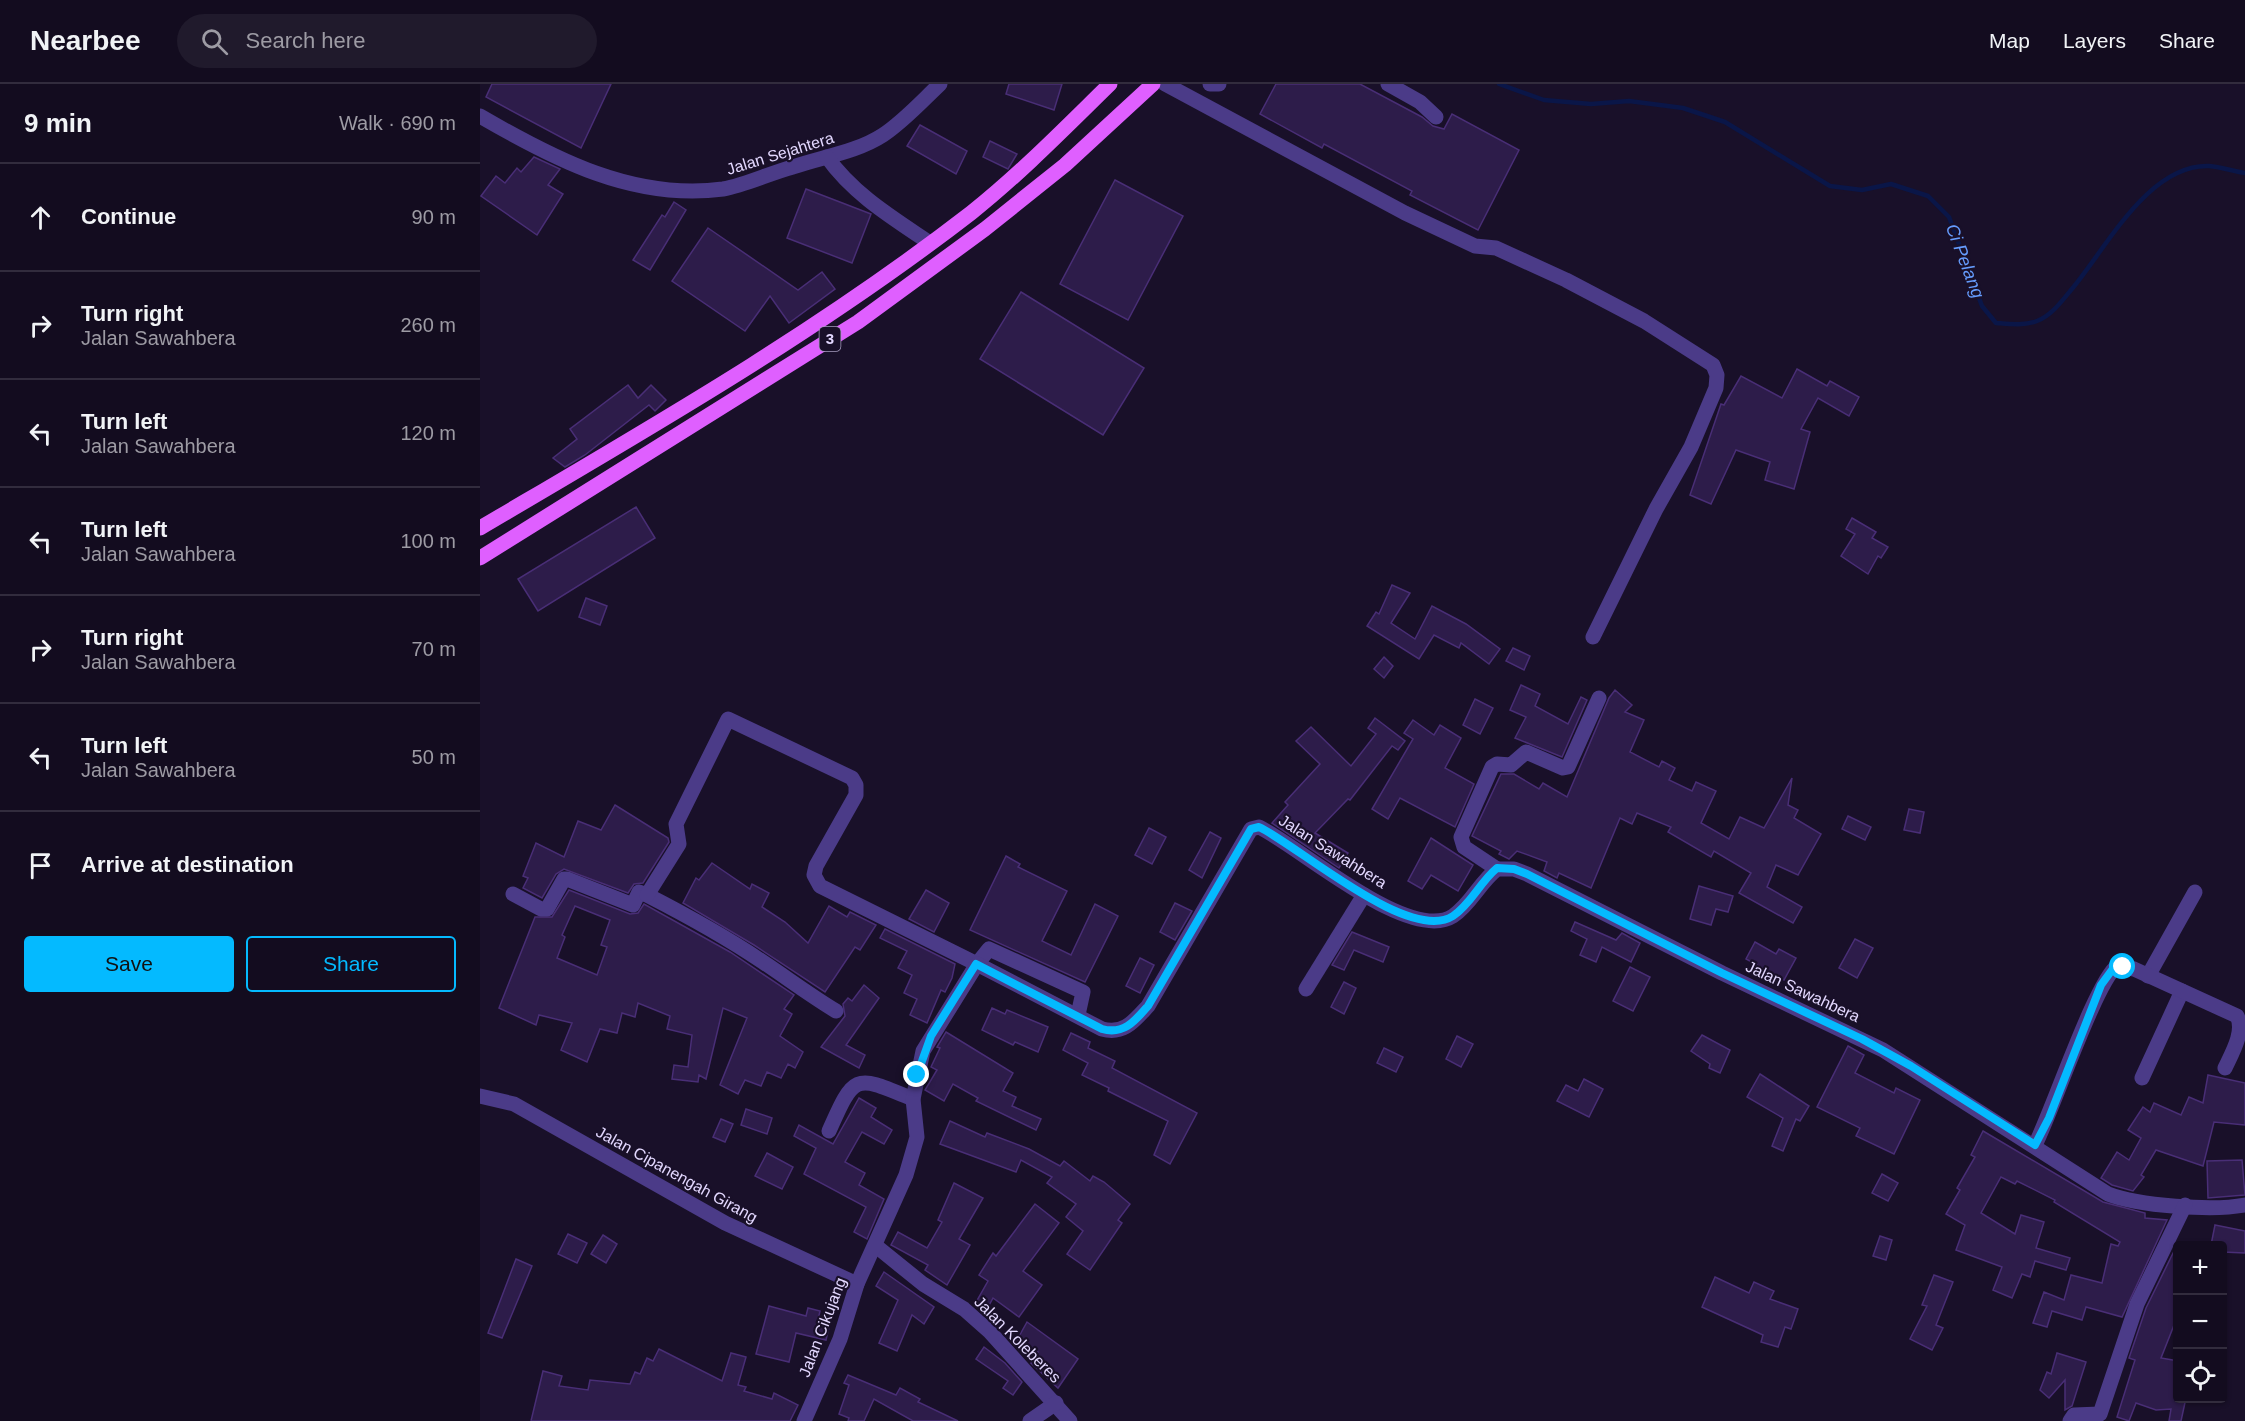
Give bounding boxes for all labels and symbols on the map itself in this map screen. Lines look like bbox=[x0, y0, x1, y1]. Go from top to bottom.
street label: Jalan Sejahtera bbox=[724, 129, 836, 178]
water label: Ci Pelang bbox=[1942, 221, 1988, 301]
road number: 3 bbox=[820, 327, 840, 351]
street label: Jalan Sawahbera bbox=[1276, 811, 1390, 891]
route start bbox=[2109, 953, 2135, 979]
street label: Jalan Sawahbera bbox=[1743, 958, 1863, 1025]
route end bbox=[903, 1061, 929, 1087]
street label: Jalan Cipanengah Girang bbox=[593, 1123, 760, 1226]
street label: Jalan Cikujang bbox=[796, 1275, 849, 1379]
street label: Jalan Koleberes bbox=[971, 1293, 1064, 1386]

